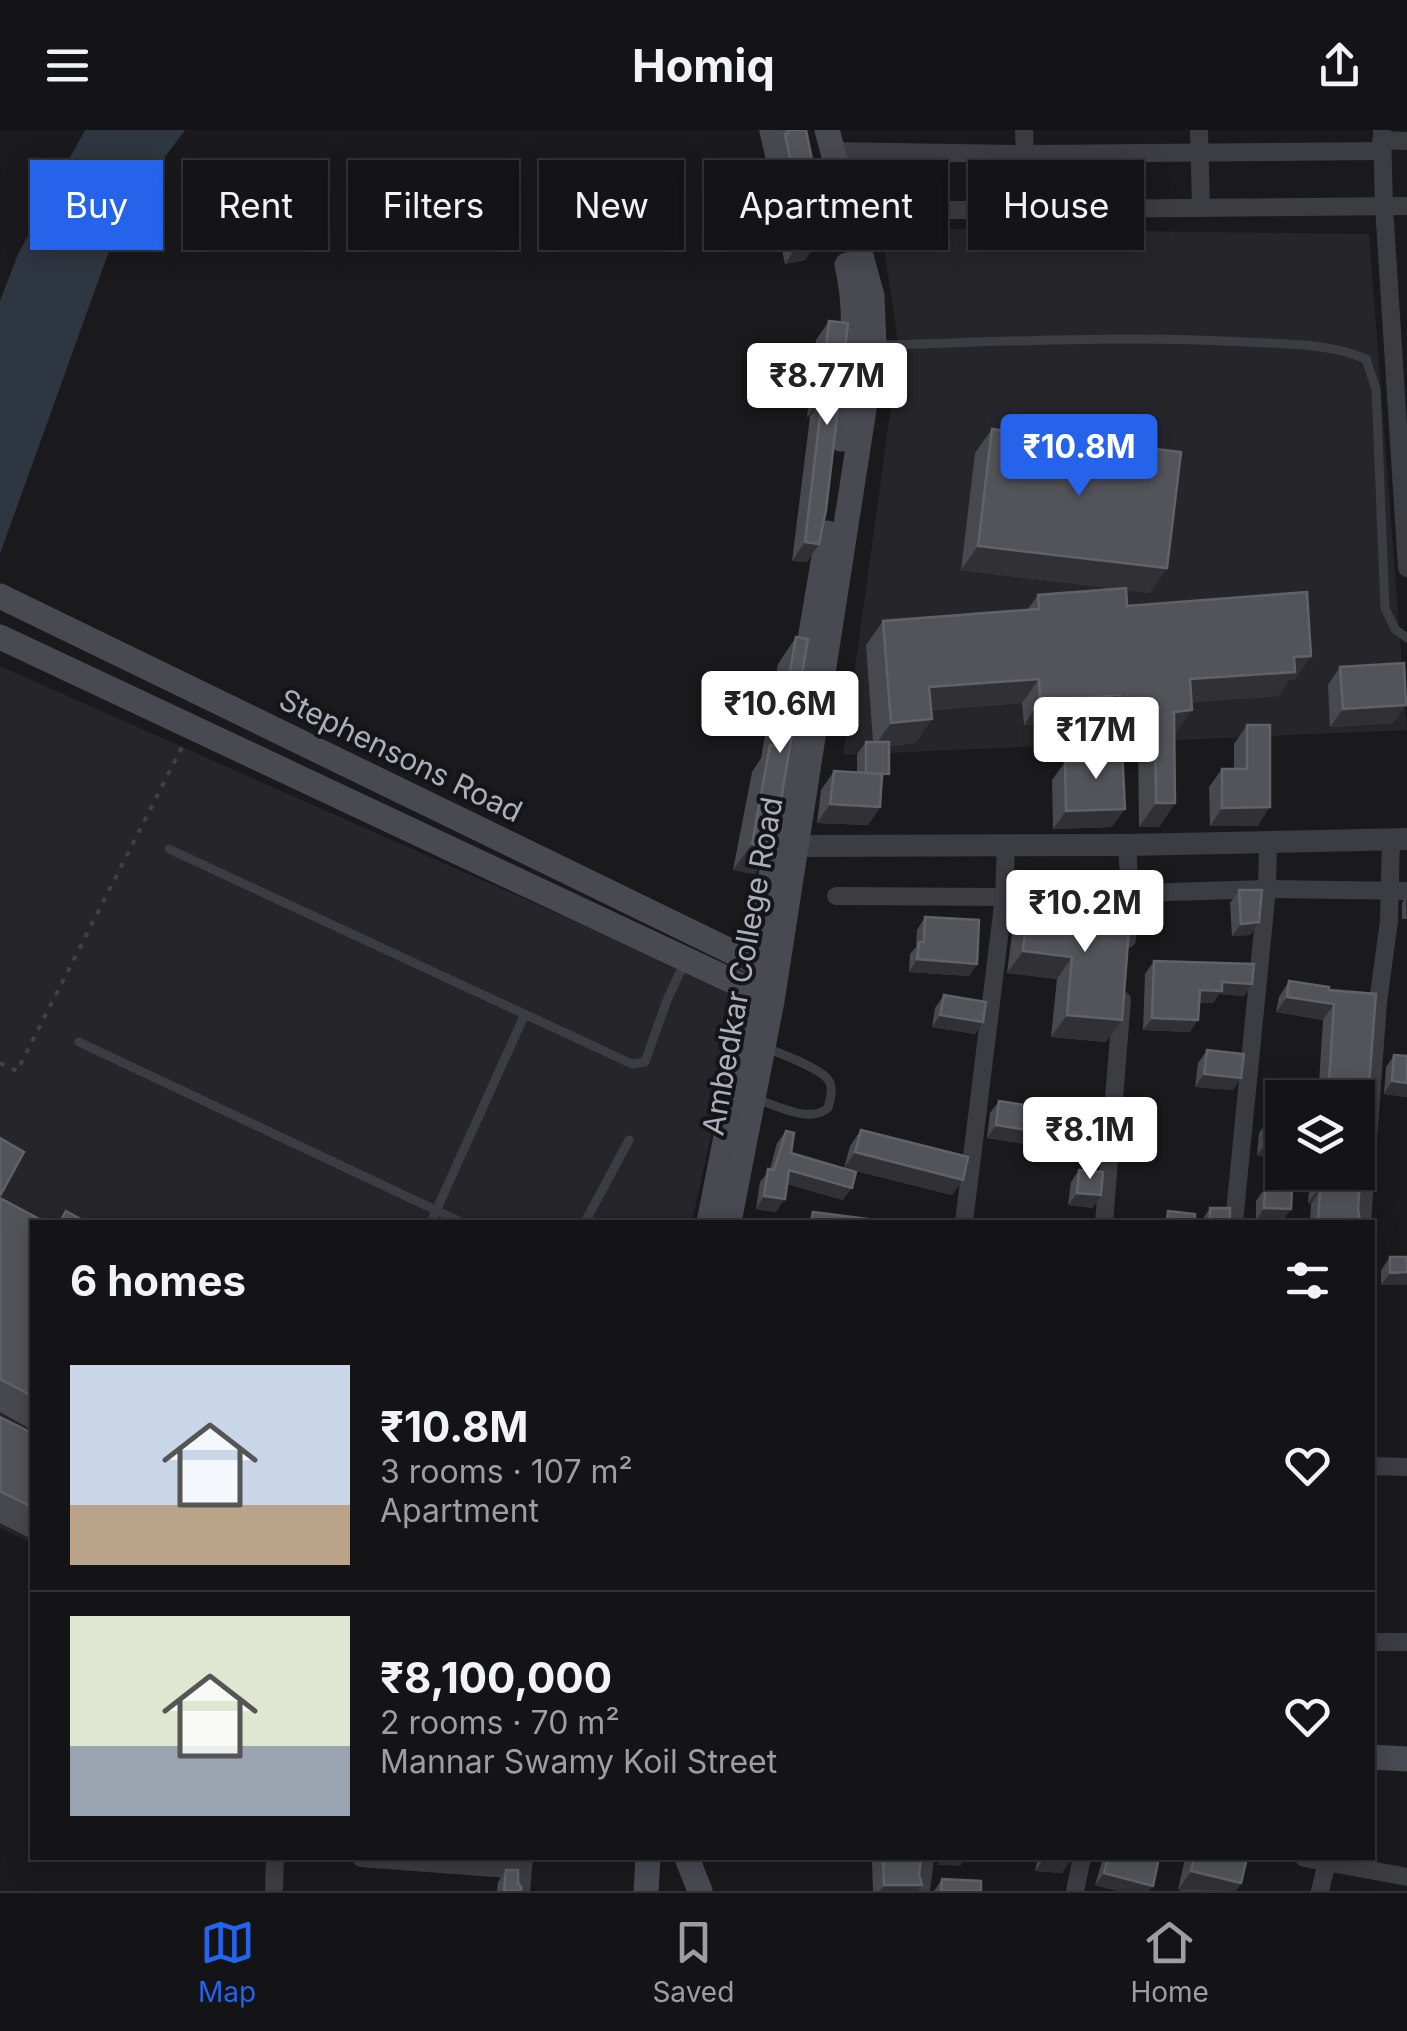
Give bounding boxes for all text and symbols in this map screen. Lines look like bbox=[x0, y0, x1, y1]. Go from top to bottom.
icon: menu bbox=[40, 38, 95, 93]
text: Homiq bbox=[632, 38, 775, 93]
icon: share bbox=[1312, 38, 1367, 93]
chip: Buy bbox=[30, 160, 163, 250]
chip: Rent bbox=[183, 160, 328, 250]
chip: Filters bbox=[348, 160, 519, 250]
chip: New bbox=[539, 160, 684, 250]
chip: Apartment bbox=[704, 160, 948, 250]
chip: House bbox=[968, 160, 1144, 250]
pin: ₹8.77M bbox=[746, 343, 908, 428]
text: ₹8.77M bbox=[769, 356, 885, 395]
pin: ₹10.8M bbox=[998, 414, 1160, 499]
text: ₹10.8M bbox=[1022, 427, 1136, 466]
pin: ₹10.6M bbox=[699, 671, 861, 756]
street label: Stephensons Road bbox=[274, 681, 528, 829]
text: ₹10.6M bbox=[723, 684, 837, 723]
pin: ₹17M bbox=[1037, 697, 1155, 782]
text: ₹17M bbox=[1056, 710, 1136, 749]
street label: Ambedkar College Road bbox=[695, 794, 789, 1138]
pin: ₹10.2M bbox=[1004, 870, 1166, 955]
text: ₹10.2M bbox=[1028, 883, 1142, 922]
map controls bbox=[1265, 1080, 1375, 1190]
button: layers bbox=[1265, 1080, 1375, 1190]
pin: ₹8.1M bbox=[1020, 1097, 1160, 1182]
text: ₹8.1M bbox=[1045, 1110, 1135, 1149]
icon: filters bbox=[1280, 1253, 1335, 1308]
text: 6 homes bbox=[70, 1255, 246, 1306]
text: ₹10.8M bbox=[380, 1401, 529, 1452]
icon: home bbox=[150, 1405, 270, 1525]
icon: heart bbox=[1280, 1438, 1335, 1493]
text: 3 rooms · 107 m² bbox=[380, 1452, 633, 1491]
text: Apartment bbox=[380, 1491, 539, 1530]
text: ₹8,100,000 bbox=[380, 1652, 612, 1703]
icon: home bbox=[150, 1656, 270, 1776]
icon: heart bbox=[1280, 1689, 1335, 1744]
text: 2 rooms · 70 m² bbox=[380, 1703, 620, 1742]
text: Mannar Swamy Koil Street bbox=[380, 1742, 777, 1781]
tab: Map bbox=[198, 1915, 256, 2009]
tab: Saved bbox=[652, 1915, 734, 2009]
tab: Home bbox=[1130, 1915, 1209, 2009]

